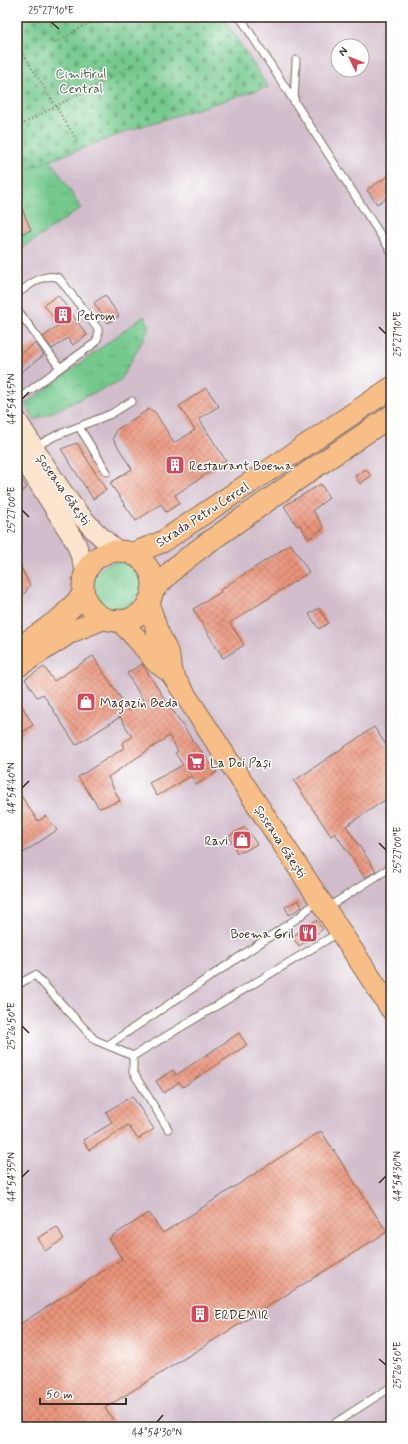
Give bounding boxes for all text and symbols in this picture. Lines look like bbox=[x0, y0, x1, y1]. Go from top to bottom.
text: 25°27'10"E bbox=[28, 4, 74, 18]
north arrow bbox=[330, 38, 370, 78]
text: N bbox=[336, 44, 351, 59]
park label: Cimitirul Central bbox=[56, 66, 106, 98]
building icon: Petrom bbox=[52, 304, 74, 326]
place label: Petrom bbox=[77, 308, 115, 325]
text: 25°27'10"E bbox=[391, 311, 405, 357]
text: 44°54'45"N bbox=[5, 373, 19, 424]
street label: Șoseaua Găești bbox=[32, 451, 94, 529]
building icon: Restaurant Boema bbox=[164, 454, 186, 476]
place label: Restaurant Boema bbox=[189, 458, 293, 475]
street label: Strada Petru Cercel bbox=[153, 479, 253, 552]
text: 25°27'00"E bbox=[5, 487, 19, 533]
shop icon: Magazin Beda bbox=[75, 691, 97, 713]
place label: Magazin Beda bbox=[100, 695, 178, 714]
supermarket icon: La Doi Pași bbox=[185, 751, 207, 773]
place label: La Doi Pași bbox=[210, 755, 271, 772]
text: 44°54'40"N bbox=[5, 762, 19, 814]
street label: Șoseaua Găești bbox=[250, 802, 309, 881]
text: 25°27'00"E bbox=[391, 827, 405, 873]
shop icon: Ravi bbox=[231, 829, 253, 851]
place label: Ravi bbox=[204, 833, 228, 850]
restaurant icon: Boema Gril bbox=[297, 922, 319, 944]
place label: Boema Gril bbox=[230, 926, 294, 943]
text: 25°26'50"E bbox=[5, 1002, 19, 1050]
text: 44°54'30"N bbox=[391, 1151, 405, 1201]
text: 44°54'35"N bbox=[5, 1152, 19, 1202]
building icon: ERDEMIR bbox=[189, 1303, 211, 1325]
place label: ERDEMIR bbox=[214, 1307, 269, 1324]
text: 25°26'50"E bbox=[391, 1341, 405, 1389]
scale bar bbox=[40, 1380, 126, 1406]
text: 50 m bbox=[46, 1387, 73, 1403]
text: 44°54'30"N bbox=[132, 1426, 182, 1440]

